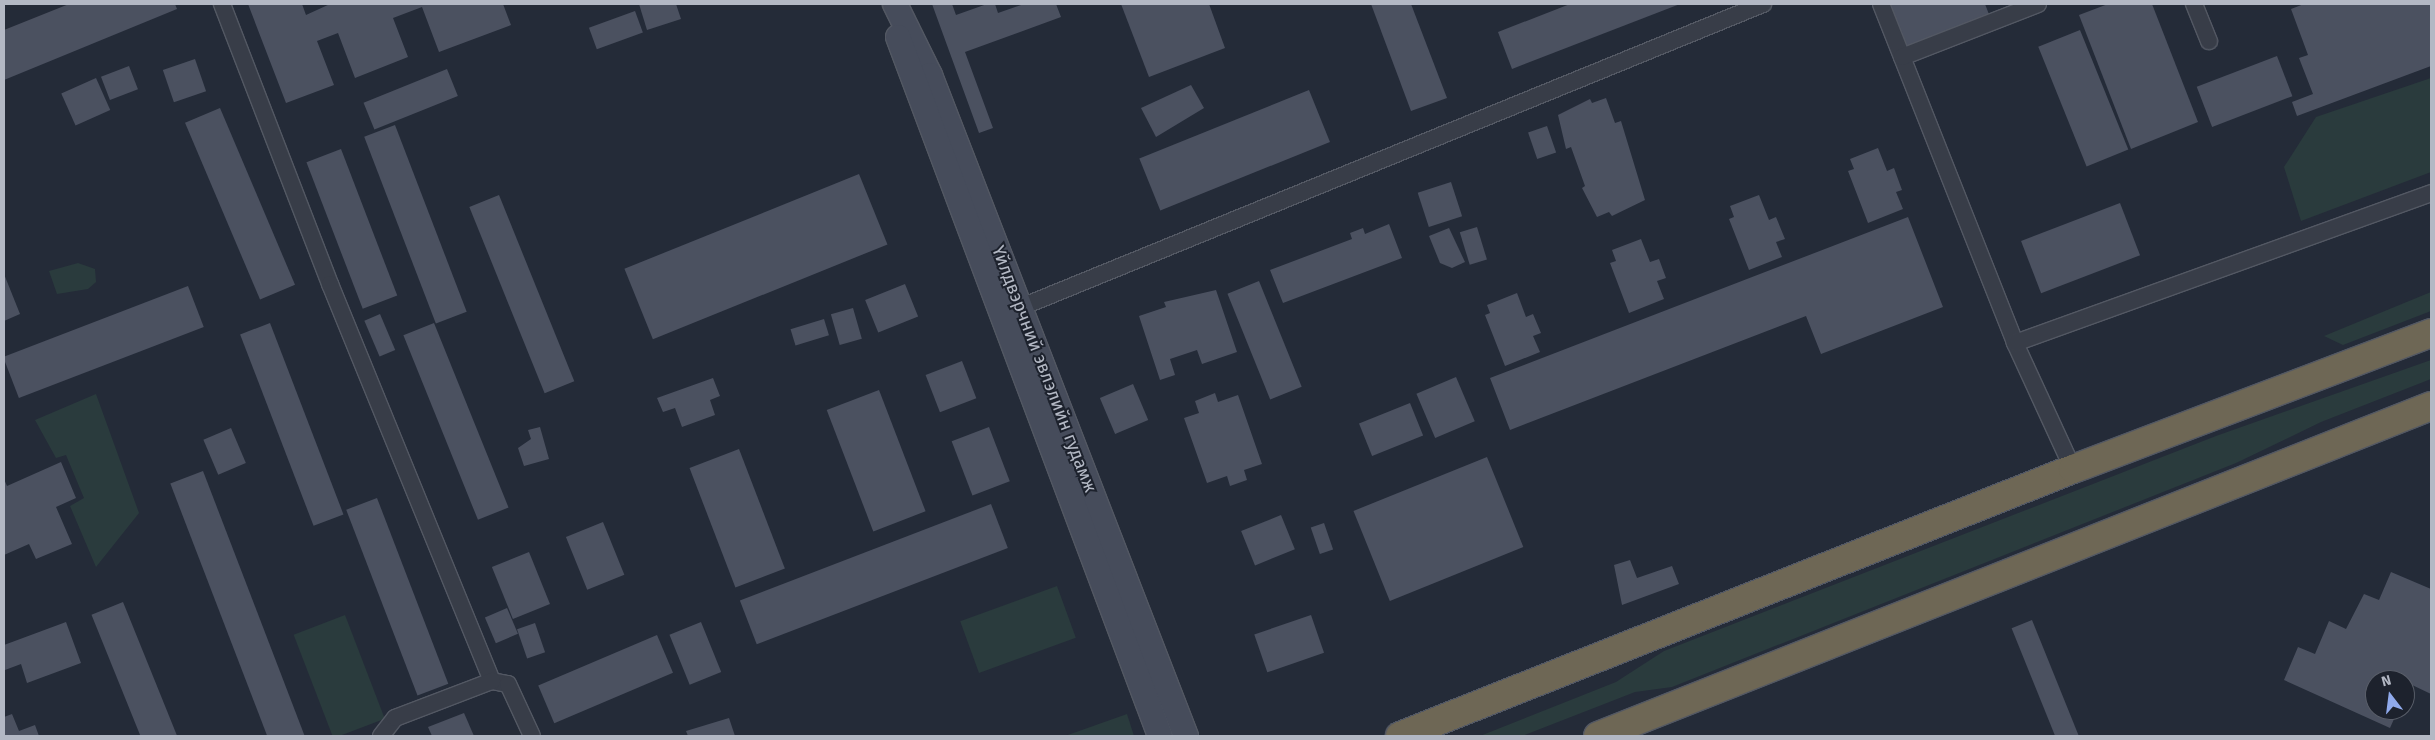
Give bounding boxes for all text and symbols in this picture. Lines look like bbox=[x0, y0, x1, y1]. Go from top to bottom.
street label: Үйлдвэрчний эвлэлийн гудамж bbox=[987, 243, 1101, 495]
north arrow bbox=[2365, 670, 2415, 720]
text: N bbox=[2380, 672, 2393, 690]

